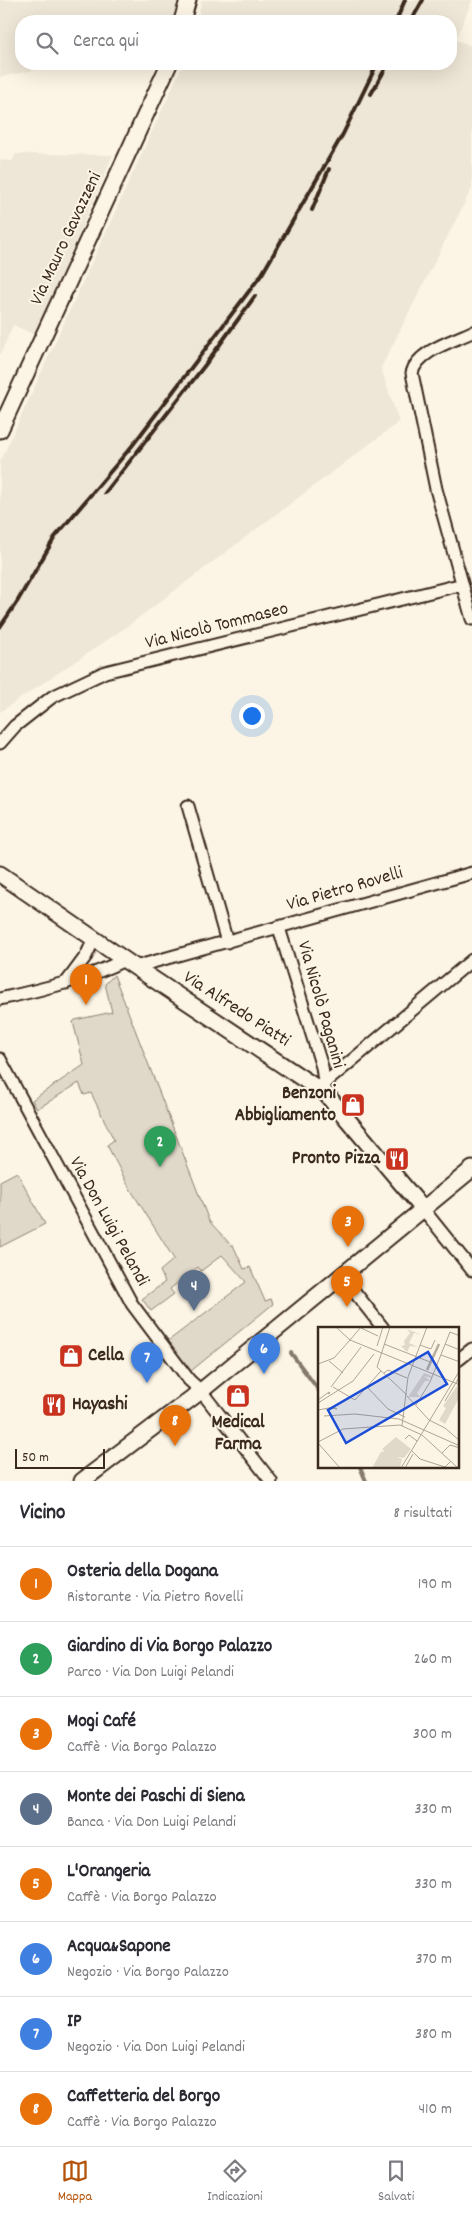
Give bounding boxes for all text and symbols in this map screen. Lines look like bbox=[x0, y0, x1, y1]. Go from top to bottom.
search box bbox=[15, 15, 457, 70]
icon: search bbox=[33, 29, 61, 57]
text: Cerca qui bbox=[73, 29, 139, 56]
street label: Via Mauro Gavazzeni bbox=[24, 167, 110, 310]
street label: Via Nicolò Tommaseo bbox=[143, 596, 291, 658]
your location bbox=[239, 703, 265, 729]
street label: Via Pietro Rovelli bbox=[284, 860, 407, 919]
street label: Via Nicolò Paganini bbox=[289, 938, 351, 1072]
pin: 1 bbox=[70, 964, 102, 1005]
street label: Via Alfredo Piatti bbox=[177, 965, 295, 1055]
place label: Benzoni Abbigliamento bbox=[235, 1081, 337, 1130]
shop icon: Benzoni Abbigliamento bbox=[340, 1092, 366, 1118]
pin: 2 bbox=[144, 1126, 176, 1167]
place label: Pronto Pizza bbox=[292, 1146, 381, 1173]
restaurant icon: Pronto Pizza bbox=[384, 1146, 410, 1172]
street label: Via Don Luigi Pelandi bbox=[61, 1152, 155, 1292]
pin: 3 bbox=[332, 1206, 364, 1247]
pin: 5 bbox=[331, 1266, 363, 1307]
pin: 4 bbox=[178, 1270, 210, 1311]
inset map bbox=[318, 1327, 460, 1468]
pin: 6 bbox=[248, 1333, 280, 1374]
pin: 7 bbox=[131, 1342, 163, 1383]
shop icon: Cella bbox=[58, 1343, 84, 1369]
place label: Cella bbox=[88, 1343, 125, 1370]
shop icon: Medical Farma bbox=[225, 1383, 251, 1409]
restaurant icon: Hayashi bbox=[41, 1392, 67, 1418]
place label: Hayashi bbox=[72, 1392, 128, 1419]
pin: 8 bbox=[159, 1405, 191, 1446]
place label: Medical Farma bbox=[212, 1410, 265, 1459]
scale bar bbox=[15, 1446, 105, 1469]
text: 50 m bbox=[22, 1448, 49, 1468]
text: Vicino bbox=[20, 1499, 65, 1529]
text: 8 risultati bbox=[393, 1502, 452, 1525]
text: Osteria della Dogana bbox=[67, 1559, 218, 1586]
text: 1 bbox=[34, 1573, 38, 1596]
text: 190 m bbox=[418, 1573, 452, 1596]
text: Ristorante · Via Pietro Rovelli bbox=[67, 1586, 243, 1609]
text: Giardino di Via Borgo Palazzo bbox=[67, 1634, 272, 1661]
text: 2 bbox=[33, 1648, 40, 1671]
text: 260 m bbox=[414, 1648, 452, 1671]
text: Parco · Via Don Luigi Pelandi bbox=[67, 1661, 234, 1684]
text: Mogi Café bbox=[67, 1709, 136, 1736]
text: 3 bbox=[32, 1723, 40, 1746]
text: 300 m bbox=[413, 1723, 452, 1746]
text: Caffè · Via Borgo Palazzo bbox=[67, 1736, 217, 1759]
text: Monte dei Paschi di Siena bbox=[67, 1784, 245, 1811]
text: 4 bbox=[33, 1798, 39, 1821]
text: 330 m bbox=[414, 1798, 452, 1821]
text: Banca · Via Don Luigi Pelandi bbox=[67, 1811, 236, 1834]
text: L'Orangeria bbox=[67, 1859, 150, 1886]
text: 5 bbox=[32, 1873, 40, 1896]
text: 330 m bbox=[414, 1873, 452, 1896]
text: Caffè · Via Borgo Palazzo bbox=[67, 1886, 217, 1909]
text: Acqua&Sapone bbox=[67, 1934, 171, 1961]
text: 6 bbox=[32, 1948, 40, 1971]
text: 370 m bbox=[415, 1948, 452, 1971]
text: Negozio · Via Borgo Palazzo bbox=[67, 1961, 229, 1984]
text: IP bbox=[67, 2009, 82, 2036]
text: 7 bbox=[33, 2023, 39, 2046]
text: 380 m bbox=[415, 2023, 452, 2046]
text: Negozio · Via Don Luigi Pelandi bbox=[67, 2036, 245, 2059]
text: Caffetteria del Borgo bbox=[67, 2084, 220, 2111]
text: 8 bbox=[33, 2098, 39, 2121]
text: 410 m bbox=[418, 2098, 452, 2121]
text: Caffè · Via Borgo Palazzo bbox=[67, 2111, 217, 2134]
tab: Mappa bbox=[58, 2157, 92, 2207]
tab: Indicazioni bbox=[207, 2157, 263, 2207]
tab: Salvati bbox=[378, 2157, 414, 2207]

